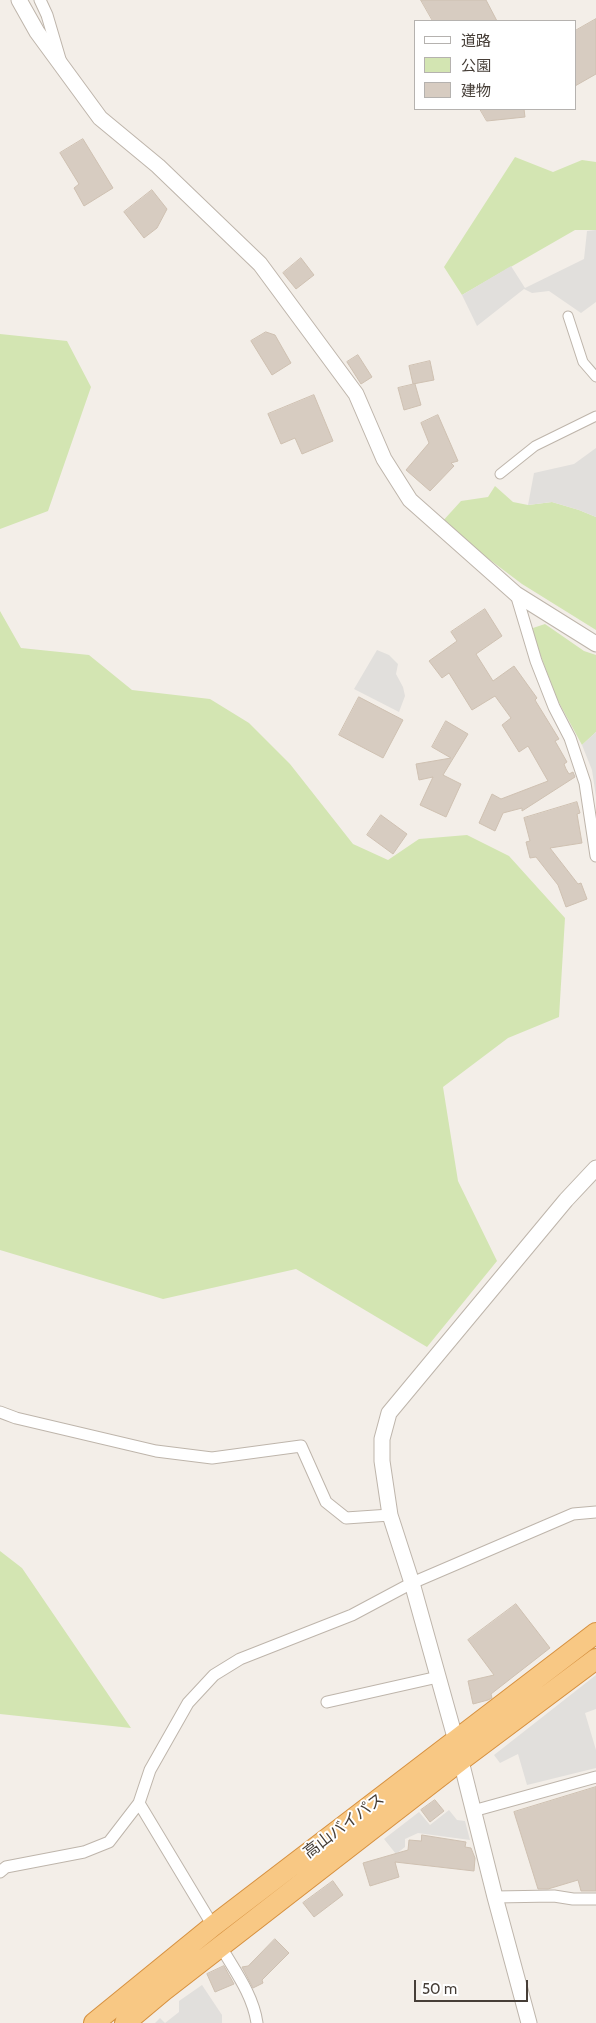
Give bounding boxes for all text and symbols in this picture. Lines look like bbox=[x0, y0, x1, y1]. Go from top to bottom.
legend bbox=[414, 20, 576, 110]
text: 道路 bbox=[461, 32, 491, 50]
text: 公園 bbox=[461, 57, 491, 75]
text: 建物 bbox=[461, 82, 491, 100]
street label: 高山バイパス bbox=[300, 1789, 388, 1863]
scale bar bbox=[416, 1970, 530, 2002]
text: 50 m bbox=[422, 1980, 457, 1998]

